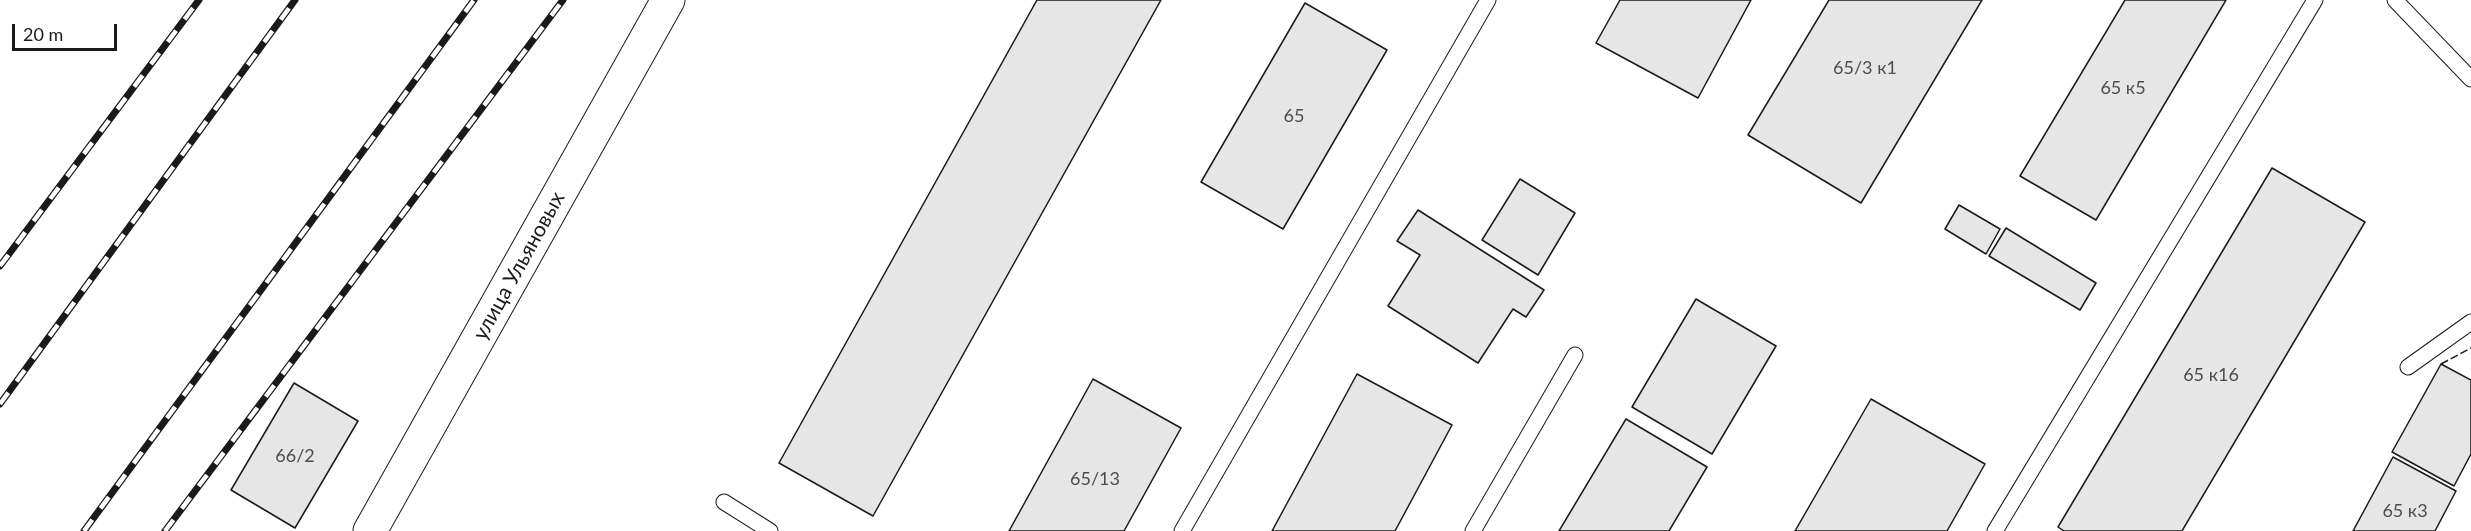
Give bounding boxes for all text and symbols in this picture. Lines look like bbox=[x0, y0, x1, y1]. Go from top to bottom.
scale bar bbox=[15, 12, 120, 50]
text: 20 m bbox=[23, 23, 63, 45]
house number: 65/3 к1 bbox=[1833, 57, 1897, 79]
house number: 65 к5 bbox=[2100, 77, 2146, 99]
house number: 65 bbox=[1284, 105, 1304, 127]
street label: улица Ульяновых bbox=[468, 188, 570, 344]
house number: 65 к16 bbox=[2183, 364, 2239, 386]
house number: 66/2 bbox=[275, 445, 315, 467]
house number: 65/13 bbox=[1070, 468, 1120, 490]
house number: 65 к3 bbox=[2382, 500, 2428, 522]

